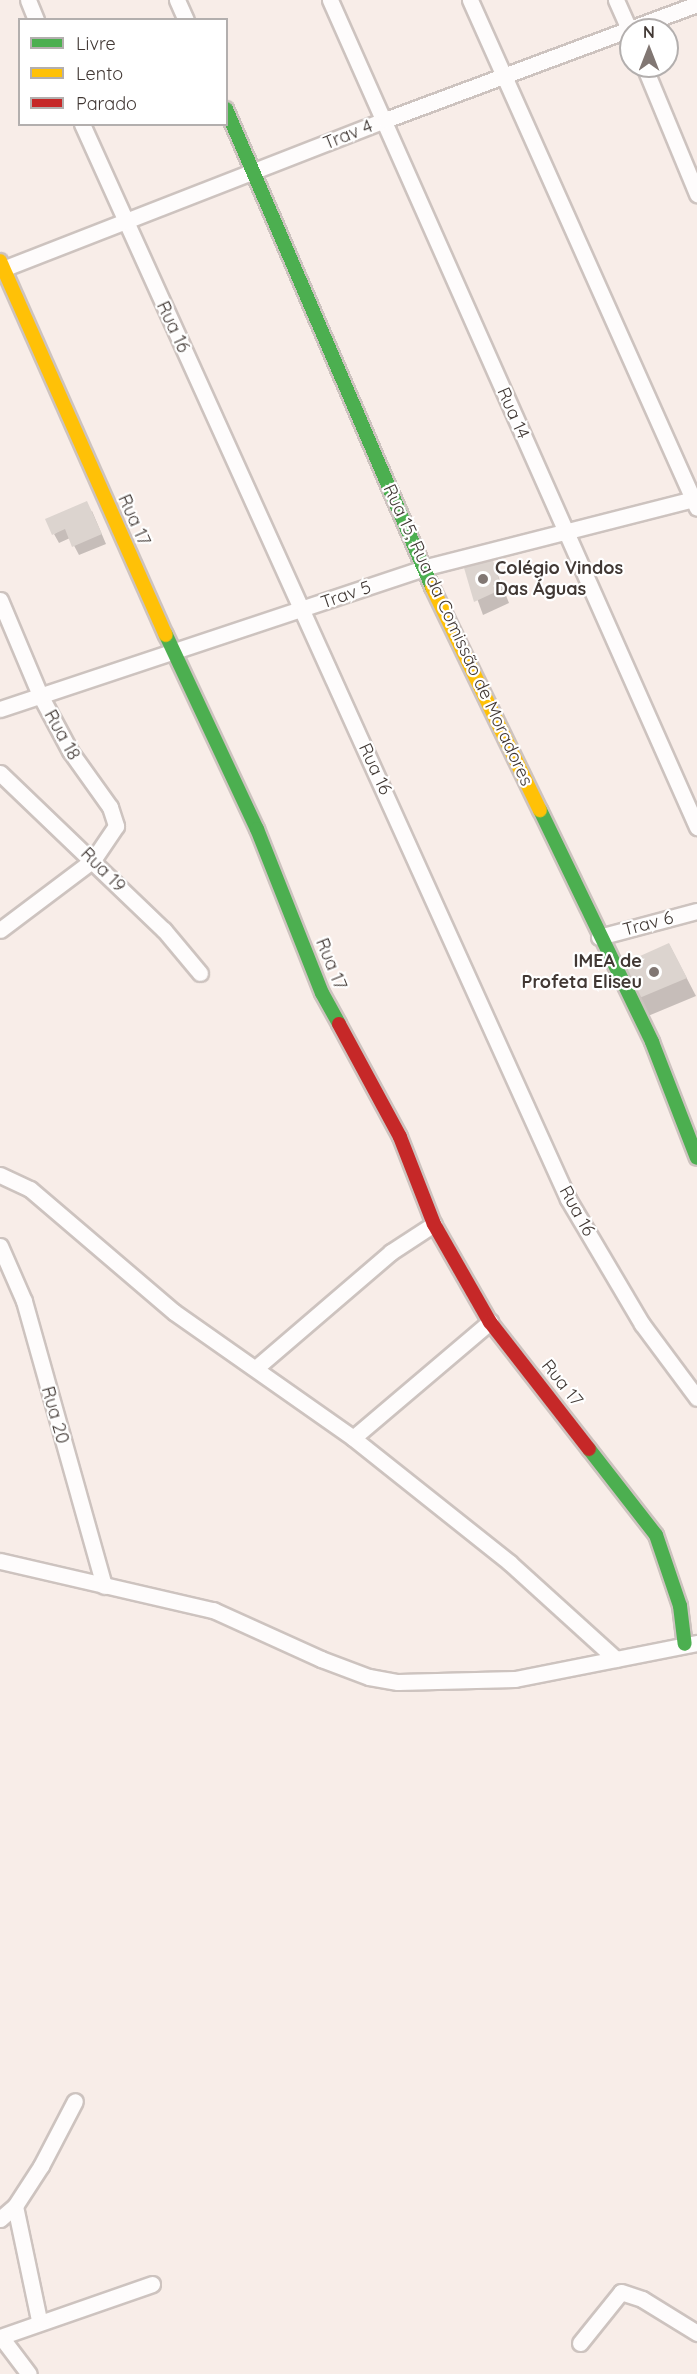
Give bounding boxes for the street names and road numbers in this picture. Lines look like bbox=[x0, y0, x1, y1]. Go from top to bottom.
street label: Trav 4 bbox=[320, 115, 376, 155]
street label: Rua 16 bbox=[152, 298, 194, 356]
street label: Rua 14 bbox=[492, 384, 534, 442]
street label: Rua 15, Rua da Comissão de Moradores bbox=[378, 481, 538, 789]
street label: Rua 17 bbox=[113, 491, 155, 549]
street label: Trav 5 bbox=[318, 576, 374, 614]
street label: Rua 18 bbox=[39, 706, 85, 764]
street label: Rua 16 bbox=[354, 740, 396, 798]
street label: Rua 19 bbox=[76, 843, 130, 897]
street label: Trav 6 bbox=[620, 907, 676, 941]
street label: Rua 17 bbox=[311, 935, 351, 993]
street label: Rua 16 bbox=[554, 1182, 600, 1240]
street label: Rua 17 bbox=[537, 1355, 587, 1411]
street label: Rua 20 bbox=[37, 1384, 73, 1446]

